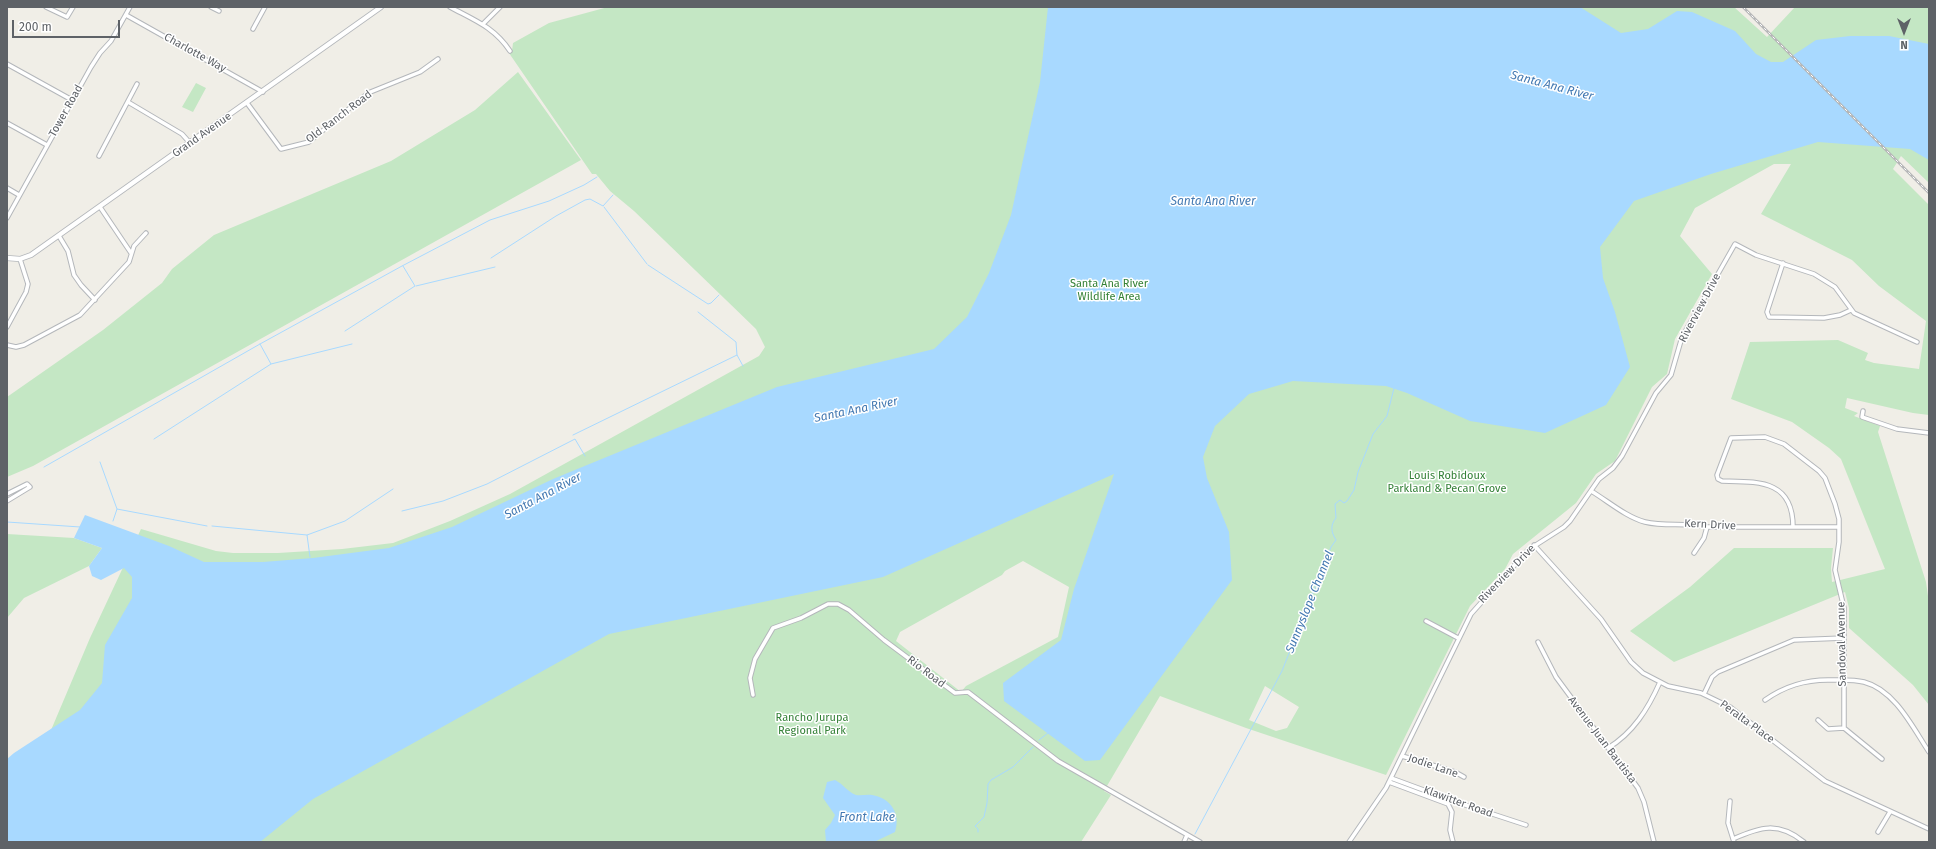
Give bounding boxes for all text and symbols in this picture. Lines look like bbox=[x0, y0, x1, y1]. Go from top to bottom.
scale bar bbox=[14, 12, 122, 38]
north arrow bbox=[1884, 12, 1924, 52]
text: 200 m bbox=[19, 20, 52, 34]
street label: Charlotte Way bbox=[162, 31, 228, 75]
text: N bbox=[1900, 38, 1908, 51]
water label: Santa Ana River bbox=[1509, 68, 1595, 104]
street label: Tower Road bbox=[46, 82, 86, 140]
street label: Old Ranch Road bbox=[303, 88, 375, 146]
street label: Grand Avenue bbox=[170, 110, 234, 160]
water label: Santa Ana River bbox=[1170, 195, 1256, 209]
street label: Riverview Drive bbox=[1676, 271, 1724, 345]
park label: Santa Ana River Wildlife Area bbox=[1070, 277, 1148, 303]
water label: Santa Ana River bbox=[813, 394, 899, 426]
park label: Louis Robidoux Parkland & Pecan Grove bbox=[1388, 469, 1506, 495]
water label: Santa Ana River bbox=[502, 470, 584, 522]
street label: Kern Drive bbox=[1684, 517, 1736, 533]
street label: Riverview Drive bbox=[1476, 542, 1538, 606]
water label: Sunnyslope Channel bbox=[1283, 549, 1337, 655]
street label: Sandoval Avenue bbox=[1835, 601, 1849, 687]
street label: Rio Road bbox=[904, 653, 948, 691]
street label: Avenue Juan Bautista bbox=[1565, 694, 1639, 786]
street label: Peralta Place bbox=[1717, 698, 1777, 746]
park label: Rancho Jurupa Regional Park bbox=[776, 711, 848, 737]
street label: Jodie Lane bbox=[1406, 751, 1460, 781]
street label: Klawitter Road bbox=[1422, 783, 1494, 821]
water label: Front Lake bbox=[839, 811, 895, 825]

